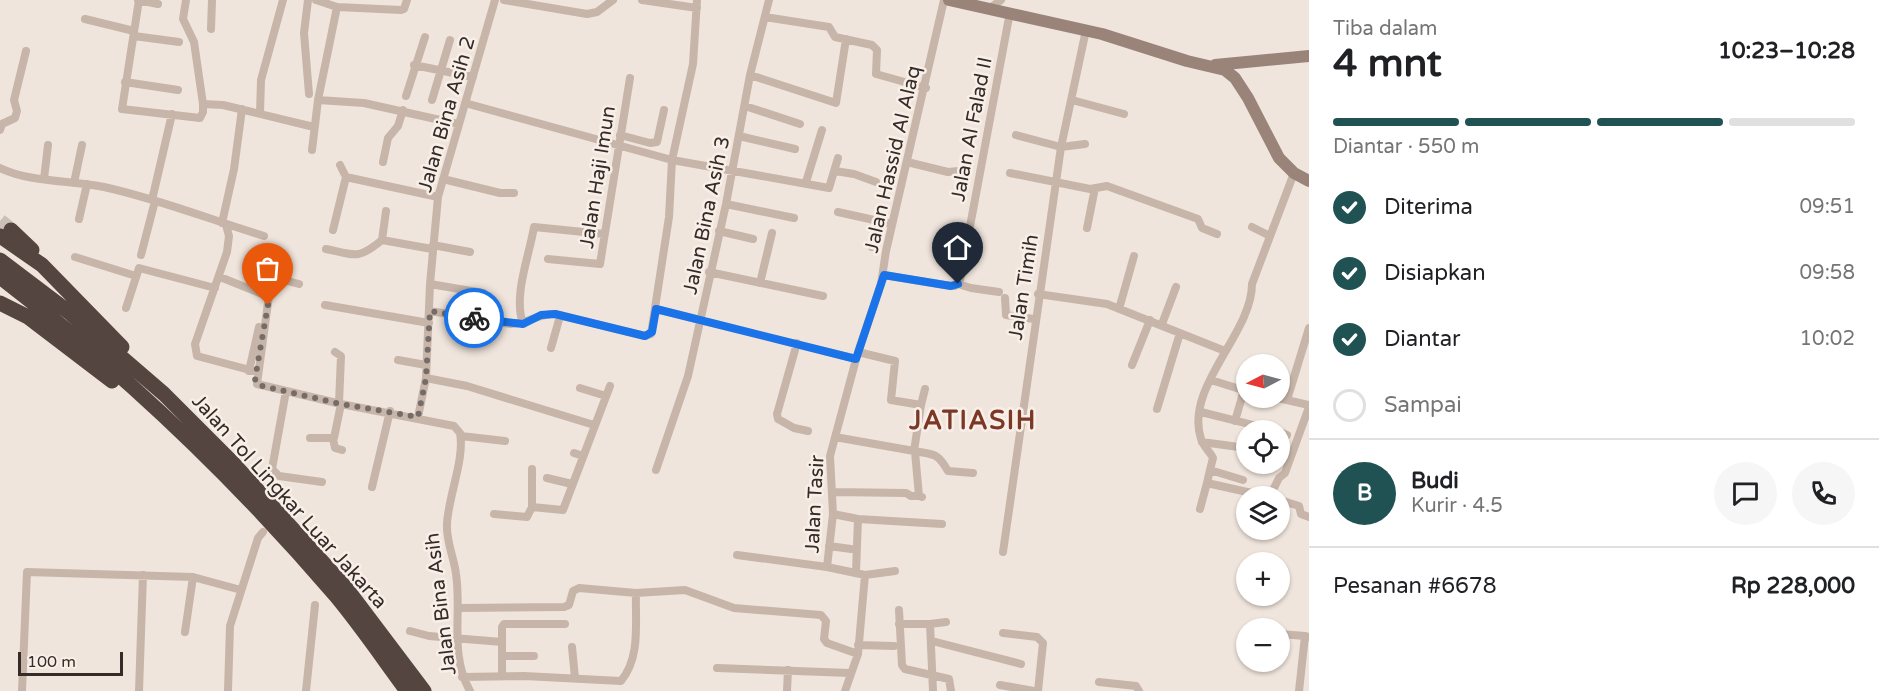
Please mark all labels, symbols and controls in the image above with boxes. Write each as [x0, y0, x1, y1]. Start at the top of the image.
text: Tiba dalam [1333, 17, 1437, 41]
street label: Jalan Bina Asih 2 [413, 34, 481, 195]
text: 10:23–10:28 [1718, 38, 1855, 64]
text: 4 mnt [1333, 40, 1442, 87]
street label: Jalan Al Falad II [946, 55, 998, 203]
street label: Jalan Hassid Al Alaq [860, 63, 926, 255]
street label: Jalan Haji Imun [575, 104, 621, 250]
street label: Jalan Bina Asih 3 [679, 134, 735, 296]
text: Diantar · 550 m [1333, 135, 1479, 159]
icon: check [1333, 191, 1366, 224]
text: Diterima [1384, 194, 1473, 220]
text: 09:51 [1800, 195, 1855, 219]
pin [932, 222, 983, 284]
icon: home [941, 231, 974, 264]
street label: Jalan Timih [1004, 233, 1044, 342]
pin [242, 243, 293, 305]
icon: bag [251, 252, 284, 285]
icon: check [1333, 257, 1366, 290]
text: Disiapkan [1384, 260, 1486, 286]
text: 09:58 [1800, 261, 1855, 285]
courier [444, 288, 504, 348]
icon: bike [458, 302, 491, 335]
icon: check [1333, 323, 1366, 356]
text: Diantar [1384, 326, 1460, 352]
text: 10:02 [1800, 327, 1855, 351]
north arrow [1236, 354, 1290, 408]
map controls [1236, 354, 1290, 672]
street label: Jalan Tol Lingkar Luar Jakarta [187, 389, 392, 614]
text: Sampai [1384, 392, 1462, 418]
district label: JATIASIH [908, 405, 1037, 436]
button: locate [1236, 420, 1290, 474]
street label: Jalan Tasir [800, 454, 830, 554]
button: chat [1714, 462, 1777, 525]
button: phone [1792, 462, 1855, 525]
text: Budi [1411, 468, 1459, 494]
text: B [1357, 480, 1372, 506]
button: layers [1236, 486, 1290, 540]
text: Kurir · 4.5 [1411, 494, 1503, 518]
street label: Jalan Bina Asih [420, 531, 462, 676]
button: + [1236, 552, 1290, 606]
text: Pesanan #6678 [1333, 573, 1496, 599]
text: Rp 228,000 [1731, 573, 1855, 599]
button: − [1236, 618, 1290, 672]
scale bar [18, 649, 123, 676]
text: 100 m [27, 652, 76, 672]

